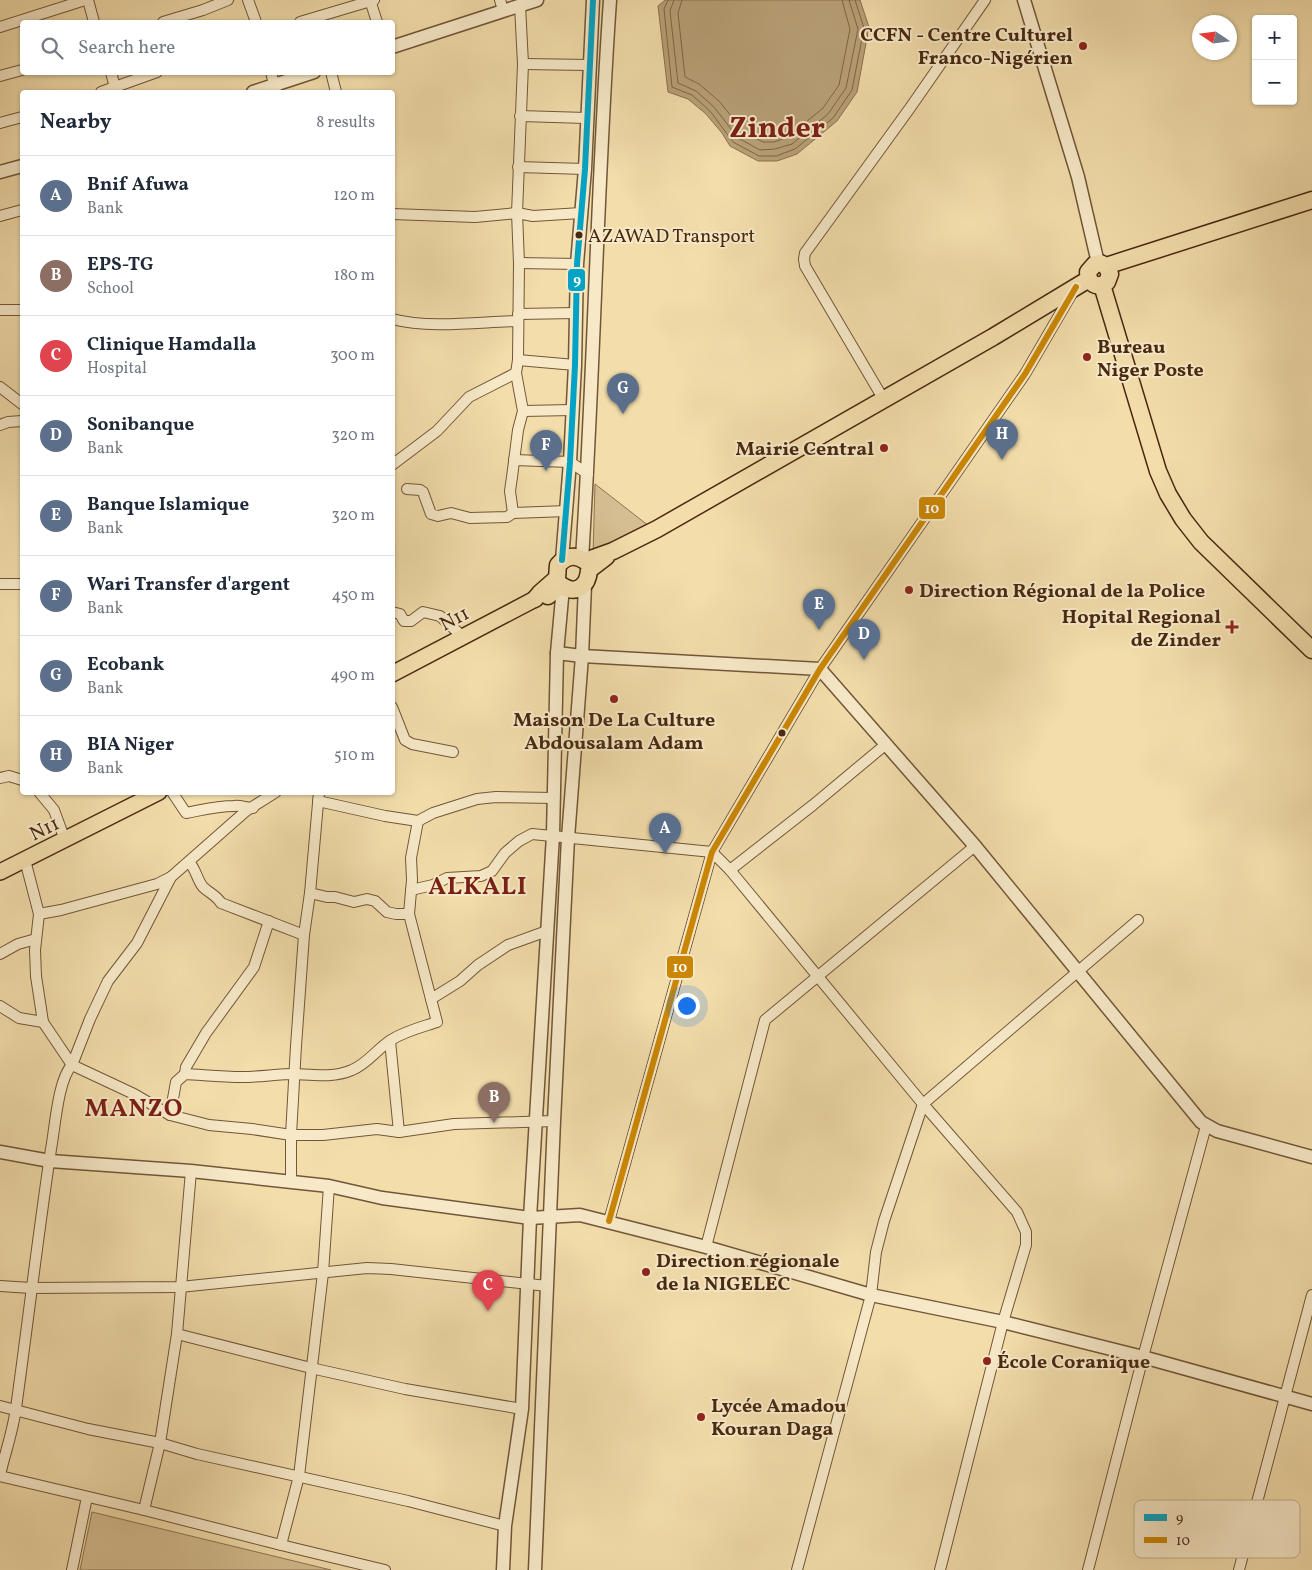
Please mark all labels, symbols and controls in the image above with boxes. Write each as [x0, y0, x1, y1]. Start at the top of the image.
north arrow [1192, 15, 1237, 60]
map controls [1252, 15, 1297, 105]
button: + [1252, 15, 1297, 60]
search box [20, 20, 395, 75]
place label: CCFN - Centre Culturel Franco-Nigérien [860, 22, 1073, 73]
icon: search [38, 34, 66, 62]
text: Search here [78, 35, 175, 61]
marker: CCFN - Centre Culturel Franco-Nigérien [1077, 40, 1089, 52]
button: − [1252, 60, 1297, 105]
text: Nearby [40, 108, 111, 137]
district label: Zinder [729, 108, 825, 150]
text: 8 results [316, 112, 375, 134]
text: Bnif Afuwa [87, 172, 189, 198]
text: A [50, 185, 62, 207]
text: 120 m [333, 185, 375, 207]
text: Bank [87, 198, 123, 220]
place label: AZAWAD Transport [588, 224, 755, 250]
marker: AZAWAD Transport [574, 230, 584, 240]
text: EPS-TG [87, 252, 154, 278]
text: B [51, 265, 61, 287]
text: 180 m [334, 265, 375, 287]
line badge: 9 [567, 268, 586, 292]
text: 9 [573, 272, 581, 291]
text: School [87, 278, 134, 300]
text: Clinique Hamdalla [87, 332, 256, 358]
place label: Bureau Niger Poste [1097, 334, 1204, 385]
text: C [51, 345, 61, 367]
text: 300 m [330, 345, 375, 367]
marker: Bureau Niger Poste [1081, 351, 1093, 363]
text: Hospital [87, 358, 147, 380]
pin: G [607, 373, 639, 414]
text: Sonibanque [87, 412, 194, 438]
pin: H [986, 419, 1018, 460]
text: D [50, 425, 62, 447]
text: 320 m [331, 425, 375, 447]
pin: F [530, 430, 562, 471]
place label: Mairie Central [735, 436, 874, 464]
text: Bank [87, 438, 123, 460]
marker: Mairie Central [878, 442, 890, 454]
text: Banque Islamique [87, 492, 249, 518]
line badge: 10 [918, 496, 946, 520]
text: 10 [925, 500, 939, 519]
text: E [51, 505, 61, 527]
text: 320 m [331, 505, 375, 527]
text: Bank [87, 518, 123, 540]
text: Wari Transfer d'argent [87, 572, 290, 598]
place label: Direction Régional de la Police [919, 578, 1205, 606]
marker: Direction Régional de la Police [903, 584, 915, 596]
text: F [51, 585, 61, 607]
text: 450 m [332, 585, 375, 607]
pin: E [803, 589, 835, 630]
text: Bank [87, 598, 123, 620]
street label: N11 [435, 600, 475, 639]
place label: Hopital Regional de Zinder [1062, 604, 1221, 655]
pin: D [848, 619, 880, 660]
marker: Hopital Regional de Zinder [1225, 620, 1239, 634]
text: Ecobank [87, 652, 164, 678]
text: G [50, 665, 62, 687]
text: 490 m [330, 665, 375, 687]
text: Bank [87, 678, 123, 700]
marker: Maison De La Culture Abdousalam Adam [608, 693, 620, 705]
place label: Maison De La Culture Abdousalam Adam [513, 707, 715, 758]
unlabelled marker [777, 728, 787, 738]
text: BIA Niger [87, 732, 174, 758]
text: H [50, 745, 62, 767]
text: 510 m [334, 745, 375, 767]
text: Bank [87, 758, 123, 780]
street label: N11 [25, 811, 65, 849]
pin: A [649, 813, 681, 854]
district label: ALKALI [428, 870, 528, 905]
line badge: 10 [666, 955, 694, 979]
text: 10 [673, 959, 687, 978]
your location [674, 993, 700, 1019]
pin: B [478, 1082, 510, 1123]
district label: MANZO [85, 1092, 183, 1127]
place label: Direction régionale de la NIGELEC [656, 1248, 839, 1299]
marker: Direction régionale de la NIGELEC [640, 1266, 652, 1278]
pin: C [472, 1270, 504, 1311]
place label: École Coranique [997, 1349, 1150, 1377]
marker: École Coranique [981, 1355, 993, 1367]
place label: Lycée Amadou Kouran Daga [711, 1393, 847, 1444]
marker: Lycée Amadou Kouran Daga [695, 1411, 707, 1423]
legend [1134, 1500, 1300, 1558]
text: 9 [1176, 1509, 1183, 1528]
text: 10 [1176, 1532, 1190, 1551]

